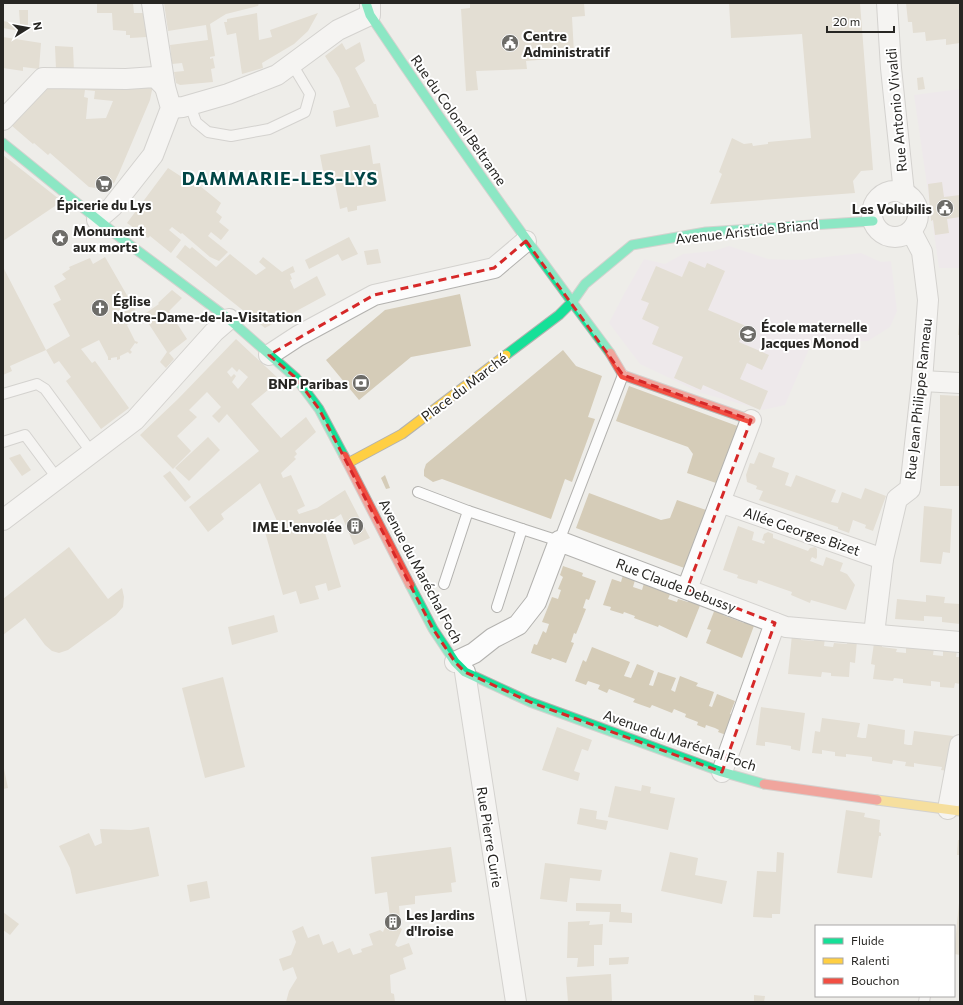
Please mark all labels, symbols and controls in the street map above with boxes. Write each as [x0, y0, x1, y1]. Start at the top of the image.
north arrow [8, 8, 48, 48]
scale bar [827, 8, 894, 34]
text: 20 m [833, 14, 860, 28]
text: N [31, 21, 45, 31]
place label: Centre Administratif [523, 27, 610, 60]
public building icon: Centre Administratif [500, 33, 520, 53]
street label: Rue Antonio Vivaldi [882, 47, 910, 173]
street label: Rue du Colonel Beltrame [407, 51, 511, 189]
district label: DAMMARIE-LES-LYS [182, 167, 378, 189]
supermarket icon: Épicerie du Lys [94, 174, 114, 194]
place label: Épicerie du Lys [57, 196, 152, 213]
public building icon: Les Volubilis [935, 198, 955, 218]
place label: Les Volubilis [852, 200, 932, 217]
street label: Avenue Aristide Briand [675, 215, 819, 247]
place label: Monument aux morts [73, 222, 145, 255]
place icon: Monument aux morts [50, 228, 70, 248]
place label: Église Notre-Dame-de-la-Visitation [113, 292, 302, 325]
church icon: Église Notre-Dame-de-la-Visitation [90, 298, 110, 318]
street label: Rue Jean Philippe Rameau [901, 317, 935, 481]
place label: École maternelle Jacques Monod [761, 318, 867, 351]
school or university icon: École maternelle Jacques Monod [738, 324, 758, 344]
street label: Place du Marché [418, 349, 510, 425]
bank icon: BNP Paribas [351, 373, 371, 393]
place label: BNP Paribas [268, 375, 348, 392]
street label: Avenue du Maréchal Foch [376, 496, 466, 646]
street label: Allée Georges Bizet [741, 503, 863, 559]
building icon: IME L'envolée [345, 516, 365, 536]
place label: IME L'envolée [252, 518, 342, 535]
street label: Rue Claude Debussy [614, 554, 738, 616]
street label: Avenue du Maréchal Foch [601, 706, 759, 774]
street label: Rue Pierre Curie [474, 785, 506, 889]
place label: Les Jardins d'Iroise [406, 906, 475, 939]
building icon: Les Jardins d'Iroise [383, 912, 403, 932]
legend [815, 925, 955, 997]
text: Fluide [851, 933, 884, 947]
text: Ralenti [851, 953, 890, 967]
text: Bouchon [851, 973, 899, 987]

